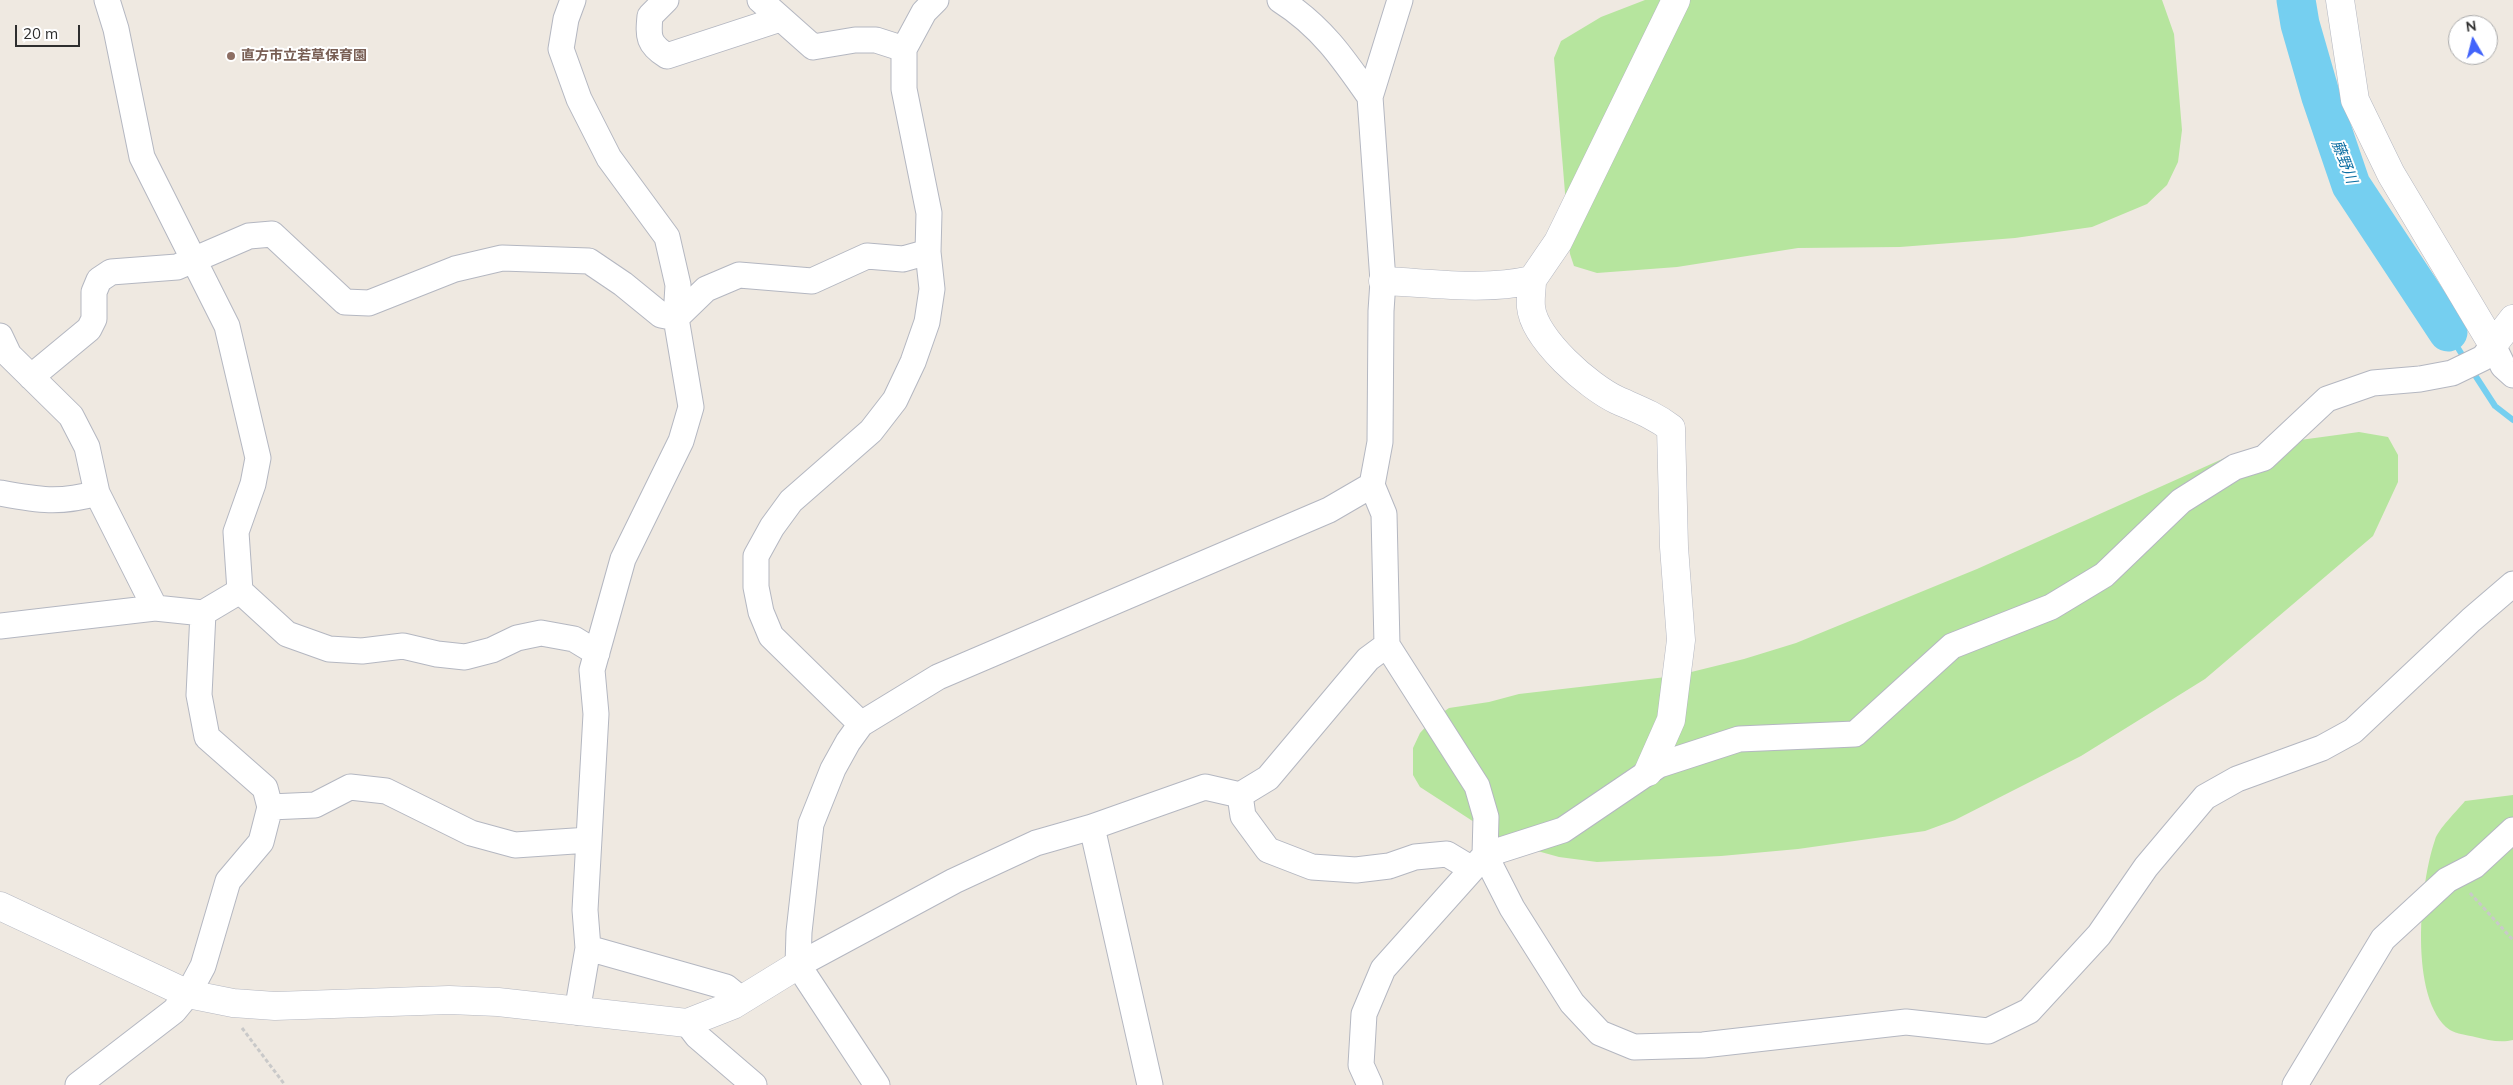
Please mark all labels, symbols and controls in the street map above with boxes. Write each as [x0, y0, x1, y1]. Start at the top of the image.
scale bar [18, 15, 82, 47]
north arrow [2448, 15, 2498, 65]
text: N [2465, 16, 2478, 36]
text: 20 m [23, 24, 58, 43]
place label: 直方市立若草保育園 [241, 48, 367, 64]
marker: 直方市立若草保育園 [225, 50, 237, 62]
water label: 藤野川 [2328, 138, 2360, 186]

